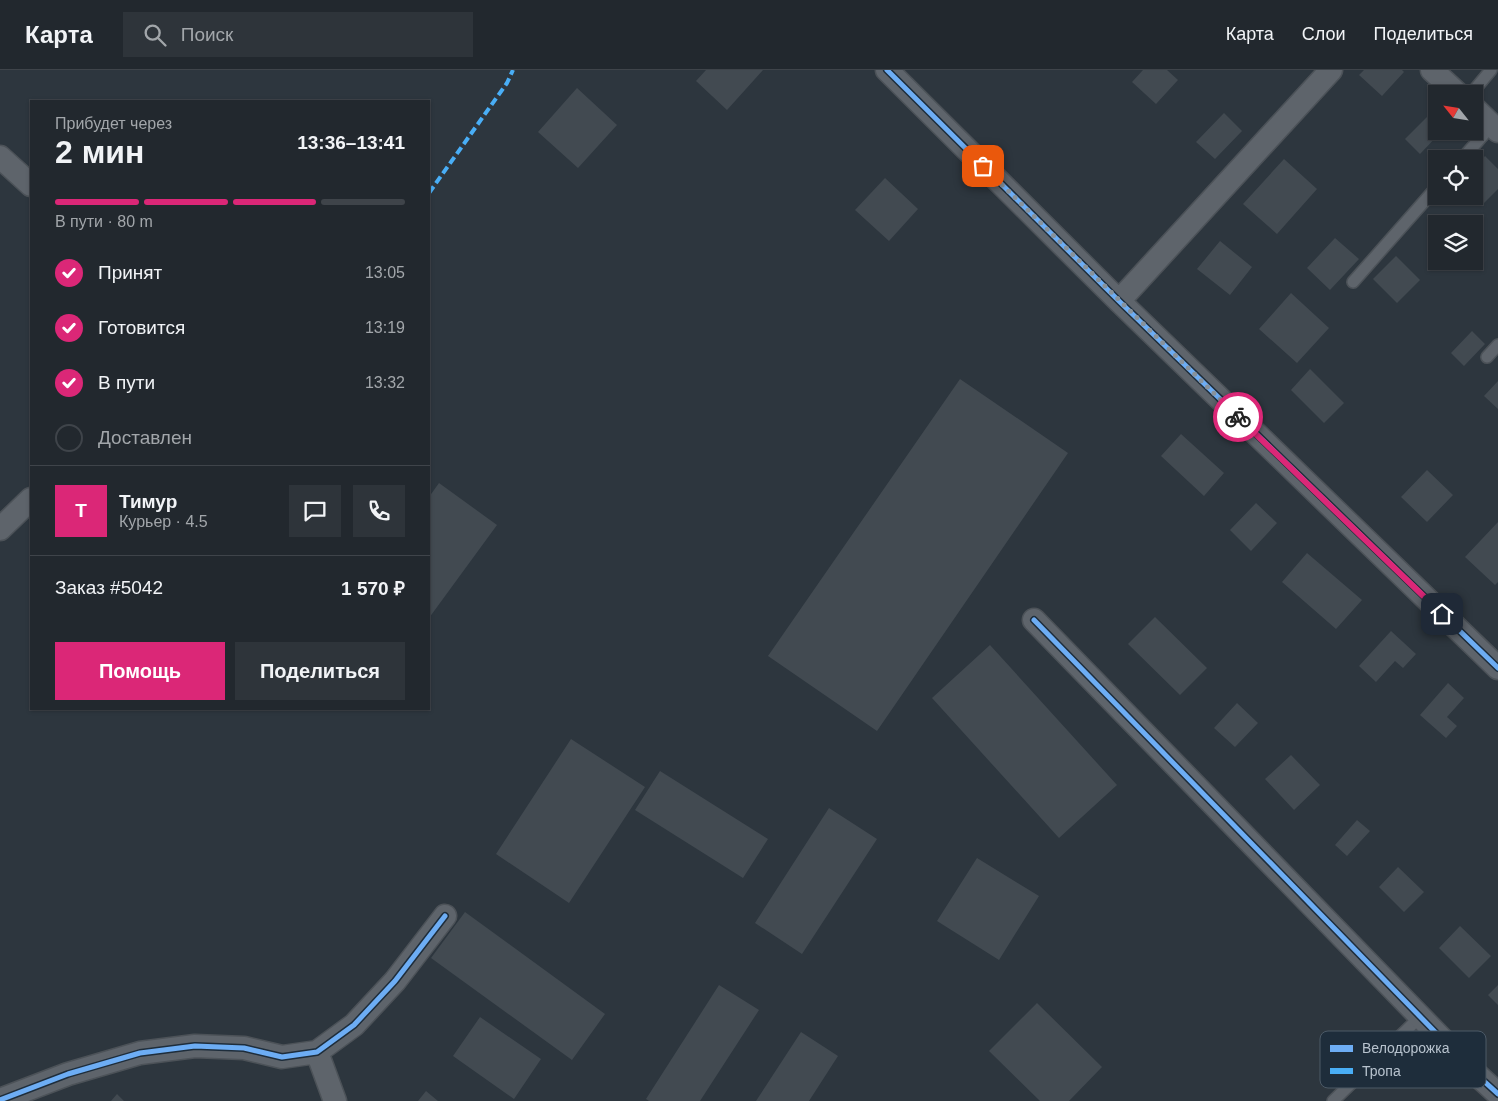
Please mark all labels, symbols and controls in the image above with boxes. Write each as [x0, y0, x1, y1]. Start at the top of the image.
search box [123, 12, 473, 57]
text: Карта [25, 21, 93, 48]
icon: search [141, 21, 169, 49]
text: Поиск [181, 24, 233, 45]
text: Карта [1226, 24, 1274, 44]
text: Слои [1302, 24, 1346, 44]
text: Поделиться [1374, 24, 1473, 44]
north arrow [1428, 85, 1482, 140]
map controls [1428, 85, 1483, 270]
text: Прибудет через [55, 115, 172, 132]
text: 13:36–13:41 [297, 132, 405, 153]
text: 2 мин [55, 134, 144, 170]
pin [962, 145, 1004, 187]
button: locate [1428, 150, 1483, 205]
icon: bag [969, 152, 997, 180]
text: В пути · 80 m [55, 213, 153, 230]
button: layers [1428, 215, 1483, 270]
icon: check [55, 259, 83, 287]
text: Принят [98, 262, 162, 283]
text: 13:05 [365, 264, 405, 281]
icon: check [55, 314, 83, 342]
text: Готовится [98, 317, 185, 338]
text: 13:19 [365, 319, 405, 336]
icon: check [55, 369, 83, 397]
text: В пути [98, 372, 155, 393]
text: 13:32 [365, 374, 405, 391]
courier [1213, 392, 1263, 442]
icon: bike [1224, 403, 1252, 431]
text: Доставлен [98, 427, 192, 448]
button: chat [289, 485, 341, 537]
button: phone [353, 485, 405, 537]
text: Тимур [119, 491, 177, 512]
text: Т [75, 500, 87, 521]
text: Курьер · 4.5 [119, 513, 208, 530]
text: Заказ #5042 [55, 577, 163, 598]
text: 1 570 ₽ [341, 578, 405, 599]
pin [1421, 593, 1463, 635]
icon: home [1428, 600, 1456, 628]
button: Помощь [55, 642, 225, 700]
button: Поделиться [235, 642, 405, 700]
legend [1320, 1031, 1486, 1088]
text: Велодорожка [1362, 1040, 1450, 1056]
text: Тропа [1362, 1063, 1401, 1079]

